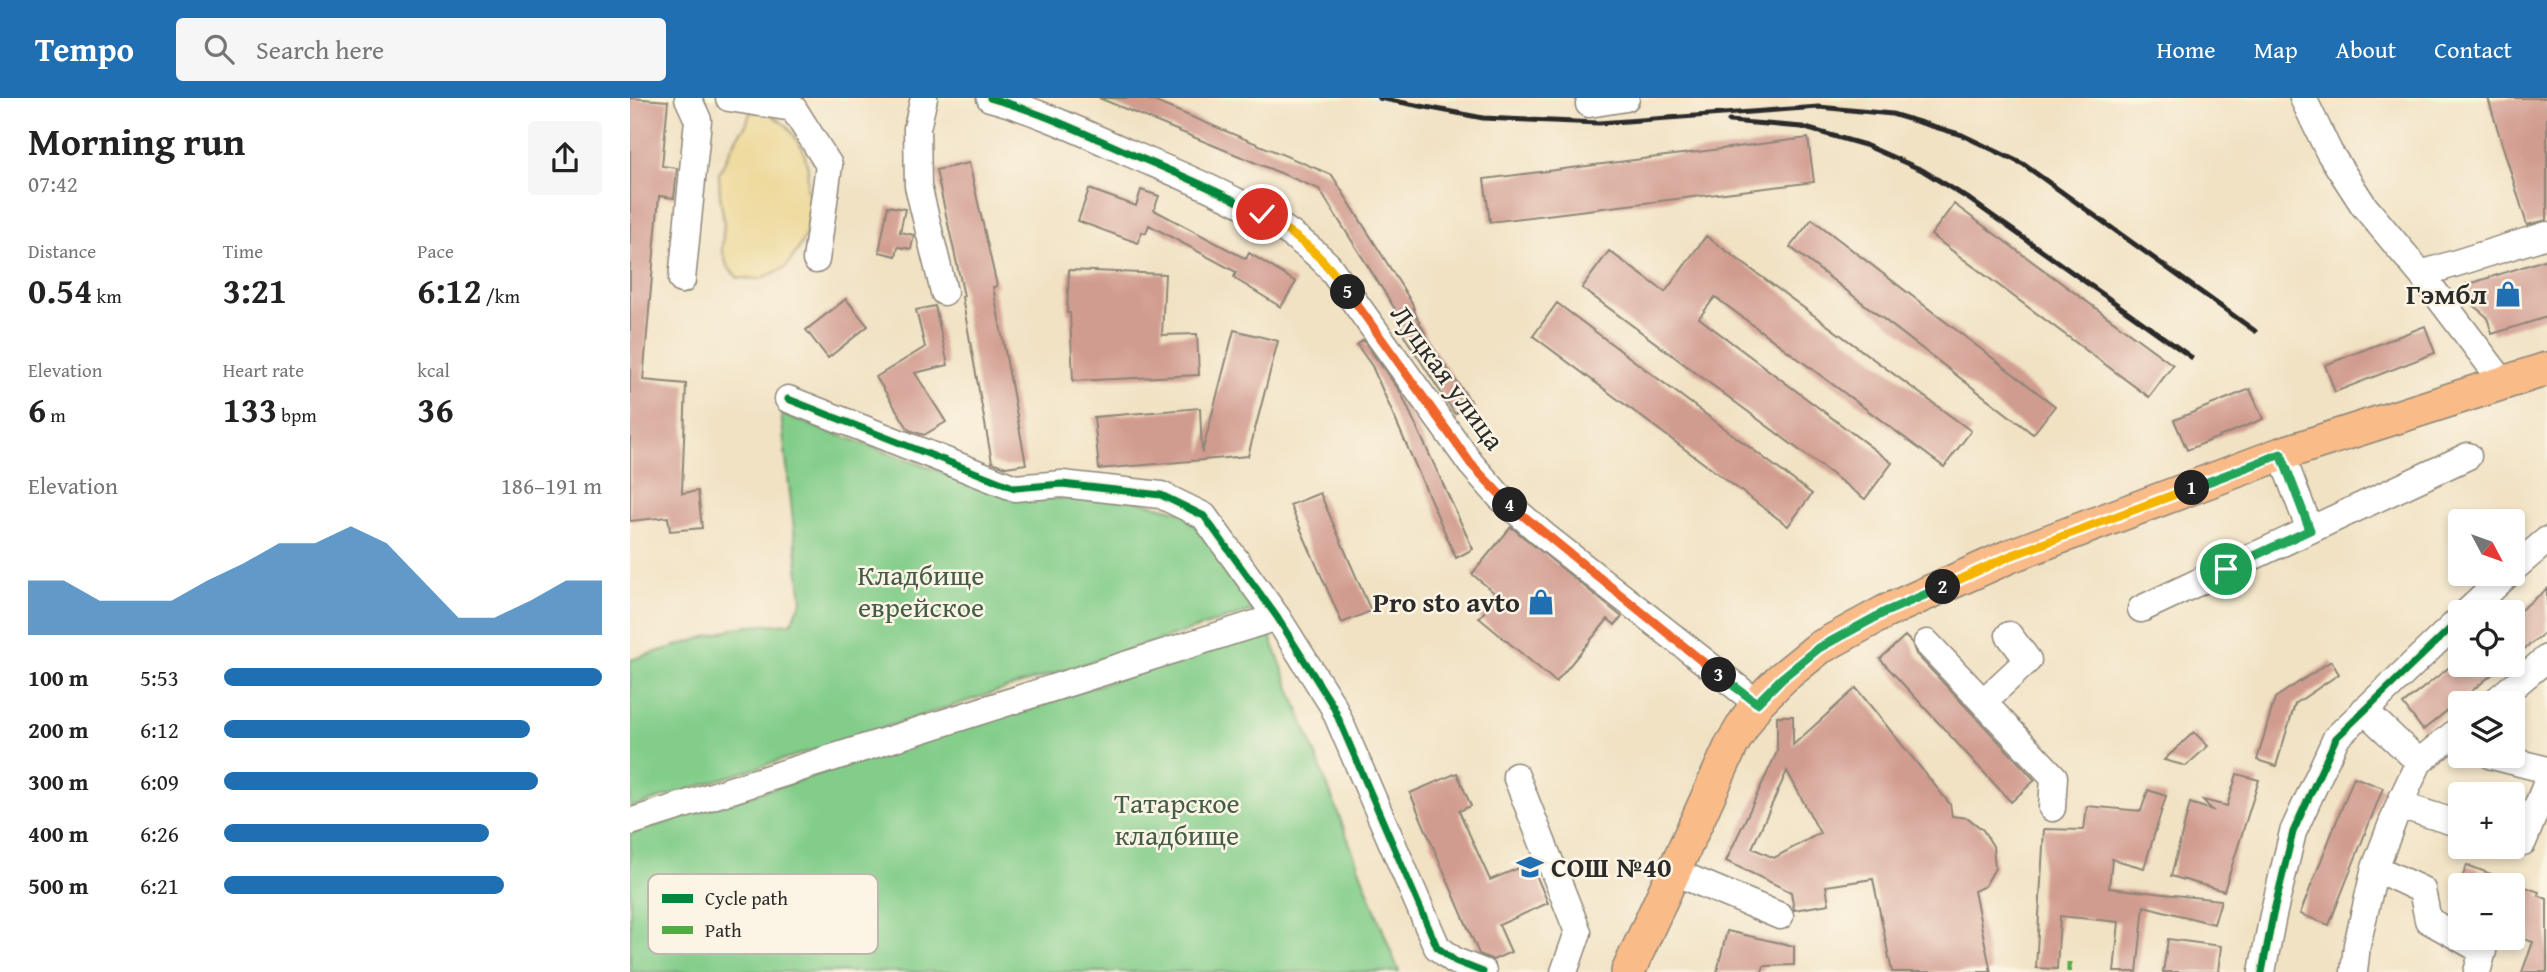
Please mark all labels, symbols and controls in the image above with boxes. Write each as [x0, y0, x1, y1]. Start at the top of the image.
search box [176, 18, 666, 81]
text: Tempo [35, 25, 134, 73]
icon: search [200, 30, 238, 68]
text: Search here [256, 30, 384, 69]
text: Home [2157, 32, 2216, 67]
text: Map [2254, 32, 2298, 67]
text: About [2336, 32, 2396, 67]
text: Contact [2434, 32, 2512, 67]
text: Morning run [28, 113, 245, 169]
button: share [528, 121, 602, 195]
text: 07:42 [28, 167, 78, 200]
pin [1232, 184, 1292, 244]
icon: check [1243, 195, 1281, 233]
text: Distance [28, 237, 96, 265]
text: Time [223, 237, 263, 265]
text: Pace [417, 237, 454, 265]
text: 0.54 [28, 265, 92, 316]
text: 3:21 [223, 265, 287, 316]
text: 6:12 [417, 265, 482, 316]
place label: Гэмбл [2406, 273, 2487, 314]
pin: 5 [1330, 274, 1366, 310]
text: 5 [1343, 277, 1352, 305]
shop icon: Гэмбл [2493, 279, 2523, 309]
text: km [92, 282, 122, 310]
text: /km [482, 282, 520, 310]
street label: Луцкая улица [1381, 295, 1516, 459]
text: Elevation [28, 356, 102, 384]
text: Heart rate [223, 356, 304, 384]
text: kcal [417, 356, 450, 384]
text: 6 [28, 384, 46, 435]
text: 133 [223, 384, 277, 435]
text: 36 [417, 384, 454, 435]
text: m [46, 401, 66, 429]
text: bpm [277, 401, 317, 429]
text: Elevation [28, 469, 118, 502]
text: 186–191 m [501, 469, 602, 502]
pin: 1 [2174, 470, 2210, 506]
text: 1 [2187, 473, 2196, 501]
pin: 4 [1492, 488, 1528, 522]
text: 4 [1505, 490, 1514, 518]
north arrow [2448, 509, 2525, 586]
map controls [2448, 509, 2525, 950]
pin [2196, 539, 2256, 599]
icon: arrive [2207, 550, 2245, 588]
park label: Кладбище еврейское [858, 554, 984, 627]
pin: 2 [1926, 570, 1960, 604]
text: 2 [1938, 572, 1947, 600]
place label: Pro sto avto [1373, 581, 1520, 622]
shop icon: Pro sto avto [1526, 587, 1556, 617]
button: locate [2448, 600, 2525, 677]
pin: 3 [1702, 658, 1736, 692]
text: 3 [1714, 660, 1723, 688]
text: 100 m [28, 661, 89, 694]
text: 5:53 [140, 661, 179, 694]
button: layers [2448, 691, 2525, 768]
text: 200 m [28, 713, 89, 746]
text: 6:12 [140, 713, 179, 746]
text: 300 m [28, 765, 89, 798]
text: 6:09 [140, 765, 179, 798]
park label: Татарское кладбище [1114, 782, 1240, 855]
button: + [2448, 782, 2525, 859]
text: 400 m [28, 817, 89, 850]
text: 6:26 [140, 817, 179, 850]
place label: СОШ №40 [1551, 846, 1671, 887]
school or university icon: СОШ №40 [1515, 852, 1545, 882]
text: 500 m [28, 869, 89, 902]
text: 6:21 [140, 869, 179, 902]
button: − [2448, 873, 2525, 950]
legend [648, 874, 878, 954]
text: Cycle path [705, 884, 788, 912]
text: Path [705, 916, 742, 944]

